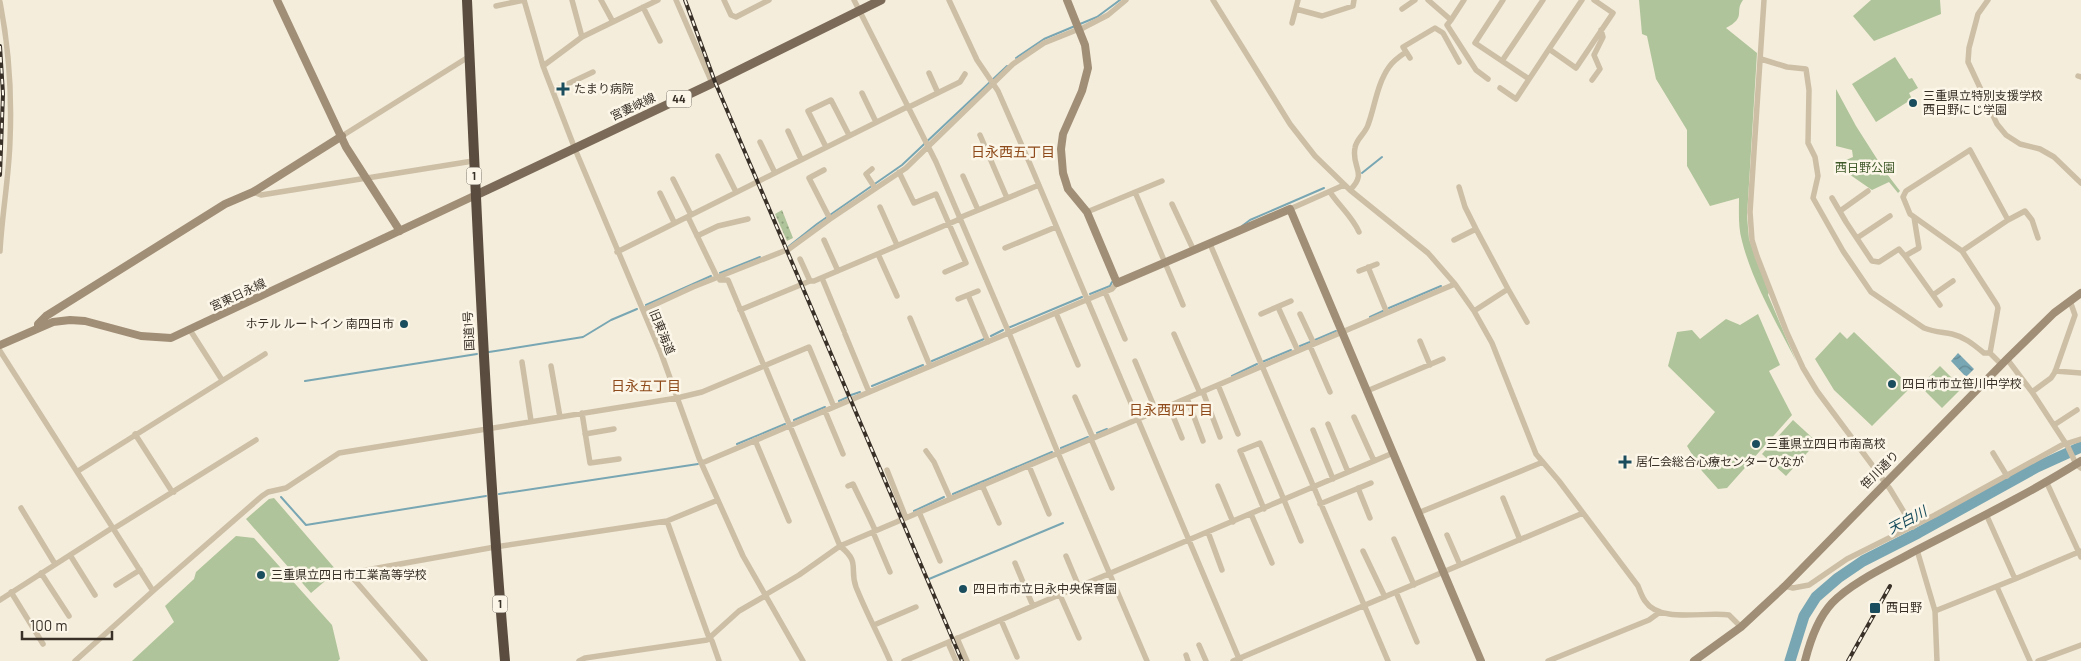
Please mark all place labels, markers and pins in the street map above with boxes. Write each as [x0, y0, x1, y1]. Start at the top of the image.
place label: たまり病院 [574, 81, 634, 95]
marker: たまり病院 [556, 82, 570, 96]
place label: 三重県立特別支援学校 西日野にじ学園 [1923, 88, 2043, 116]
marker: 三重県立特別支援学校 西日野にじ学園 [1907, 97, 1919, 109]
place label: ホテル ルートイン 南四日市 [245, 316, 394, 330]
marker: ホテル ルートイン 南四日市 [398, 318, 410, 330]
place label: 四日市市立笹川中学校 [1902, 376, 2022, 390]
marker: 四日市市立笹川中学校 [1886, 378, 1898, 390]
place label: 三重県立四日市南高校 [1766, 436, 1886, 450]
marker: 三重県立四日市南高校 [1750, 438, 1762, 450]
place label: 居仁会総合心療センターひなが [1636, 454, 1804, 468]
marker: 居仁会総合心療センターひなが [1618, 455, 1632, 469]
place label: 三重県立四日市工業高等学校 [271, 567, 427, 581]
marker: 三重県立四日市工業高等学校 [255, 569, 267, 581]
place label: 四日市市立日永中央保育園 [973, 581, 1117, 595]
marker: 四日市市立日永中央保育園 [957, 583, 969, 595]
place label: 西日野 [1886, 600, 1922, 614]
marker: 西日野 [1868, 601, 1882, 615]

